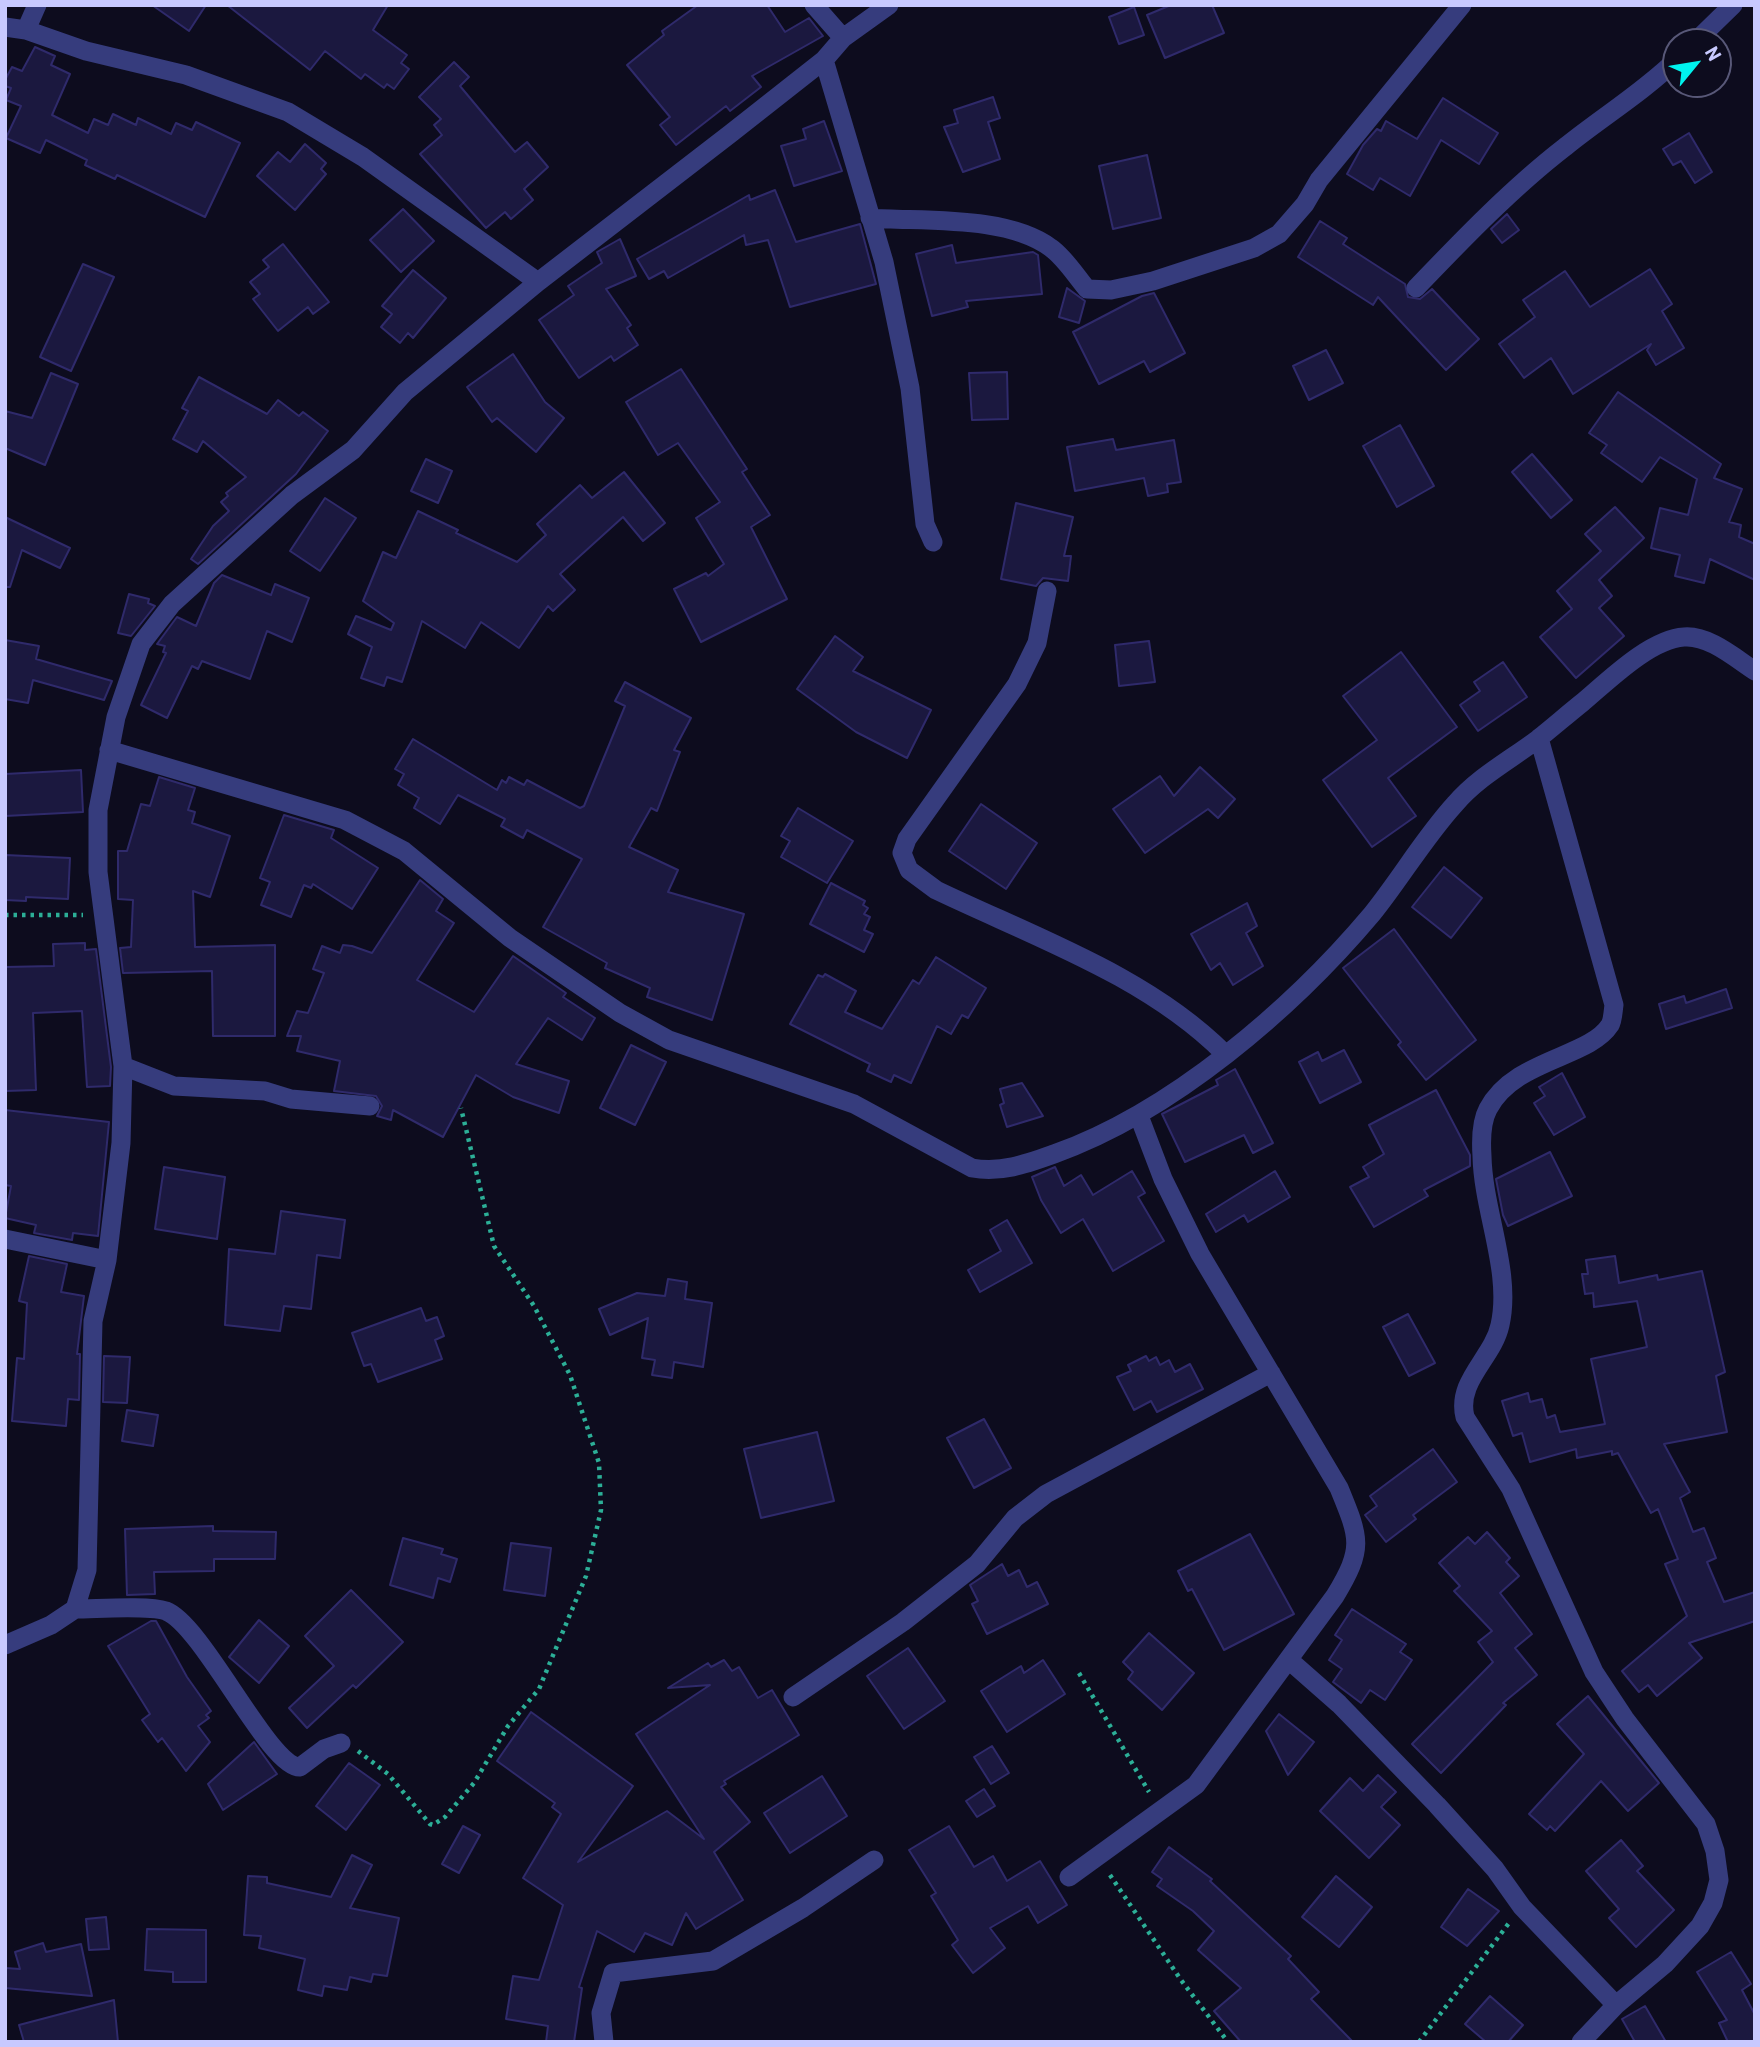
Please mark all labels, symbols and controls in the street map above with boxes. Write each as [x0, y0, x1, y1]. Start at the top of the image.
north arrow [1662, 28, 1732, 98]
text: N [1701, 42, 1727, 64]

